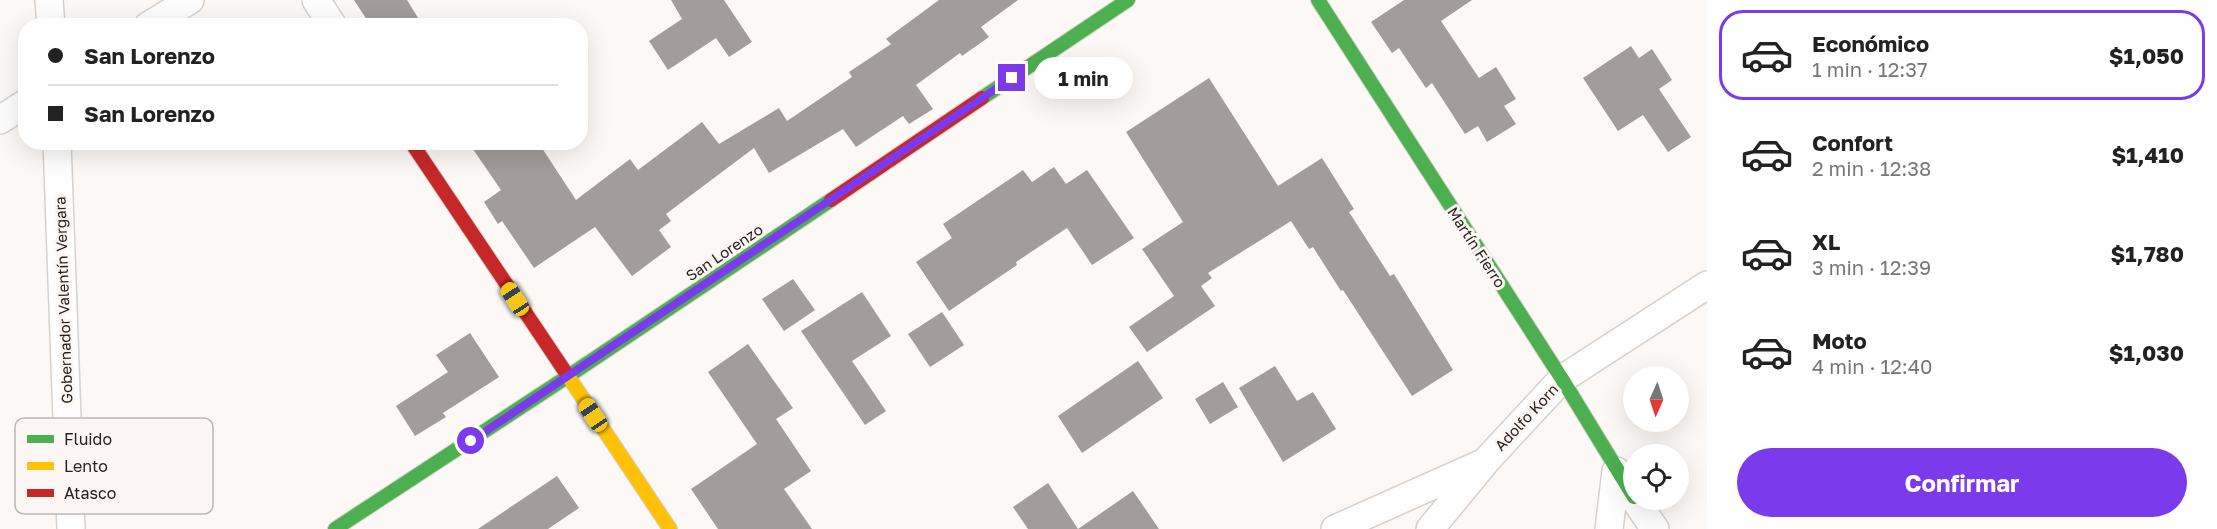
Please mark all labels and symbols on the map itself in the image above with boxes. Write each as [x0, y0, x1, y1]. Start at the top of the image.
callout: 1 min [1033, 57, 1132, 99]
route end [998, 64, 1025, 91]
street label: Gobernador Valentín Vergara [50, 196, 76, 404]
street label: Martín Fierro [1444, 203, 1510, 291]
street label: San Lorenzo [682, 220, 766, 284]
car [498, 279, 532, 319]
north arrow [1623, 366, 1689, 432]
street label: Adolfo Korn [1490, 380, 1562, 454]
car [575, 395, 611, 435]
legend [15, 418, 213, 514]
route start [457, 427, 484, 454]
text: Fluido [64, 429, 112, 449]
text: Lento [64, 456, 108, 476]
text: Atasco [64, 483, 116, 503]

